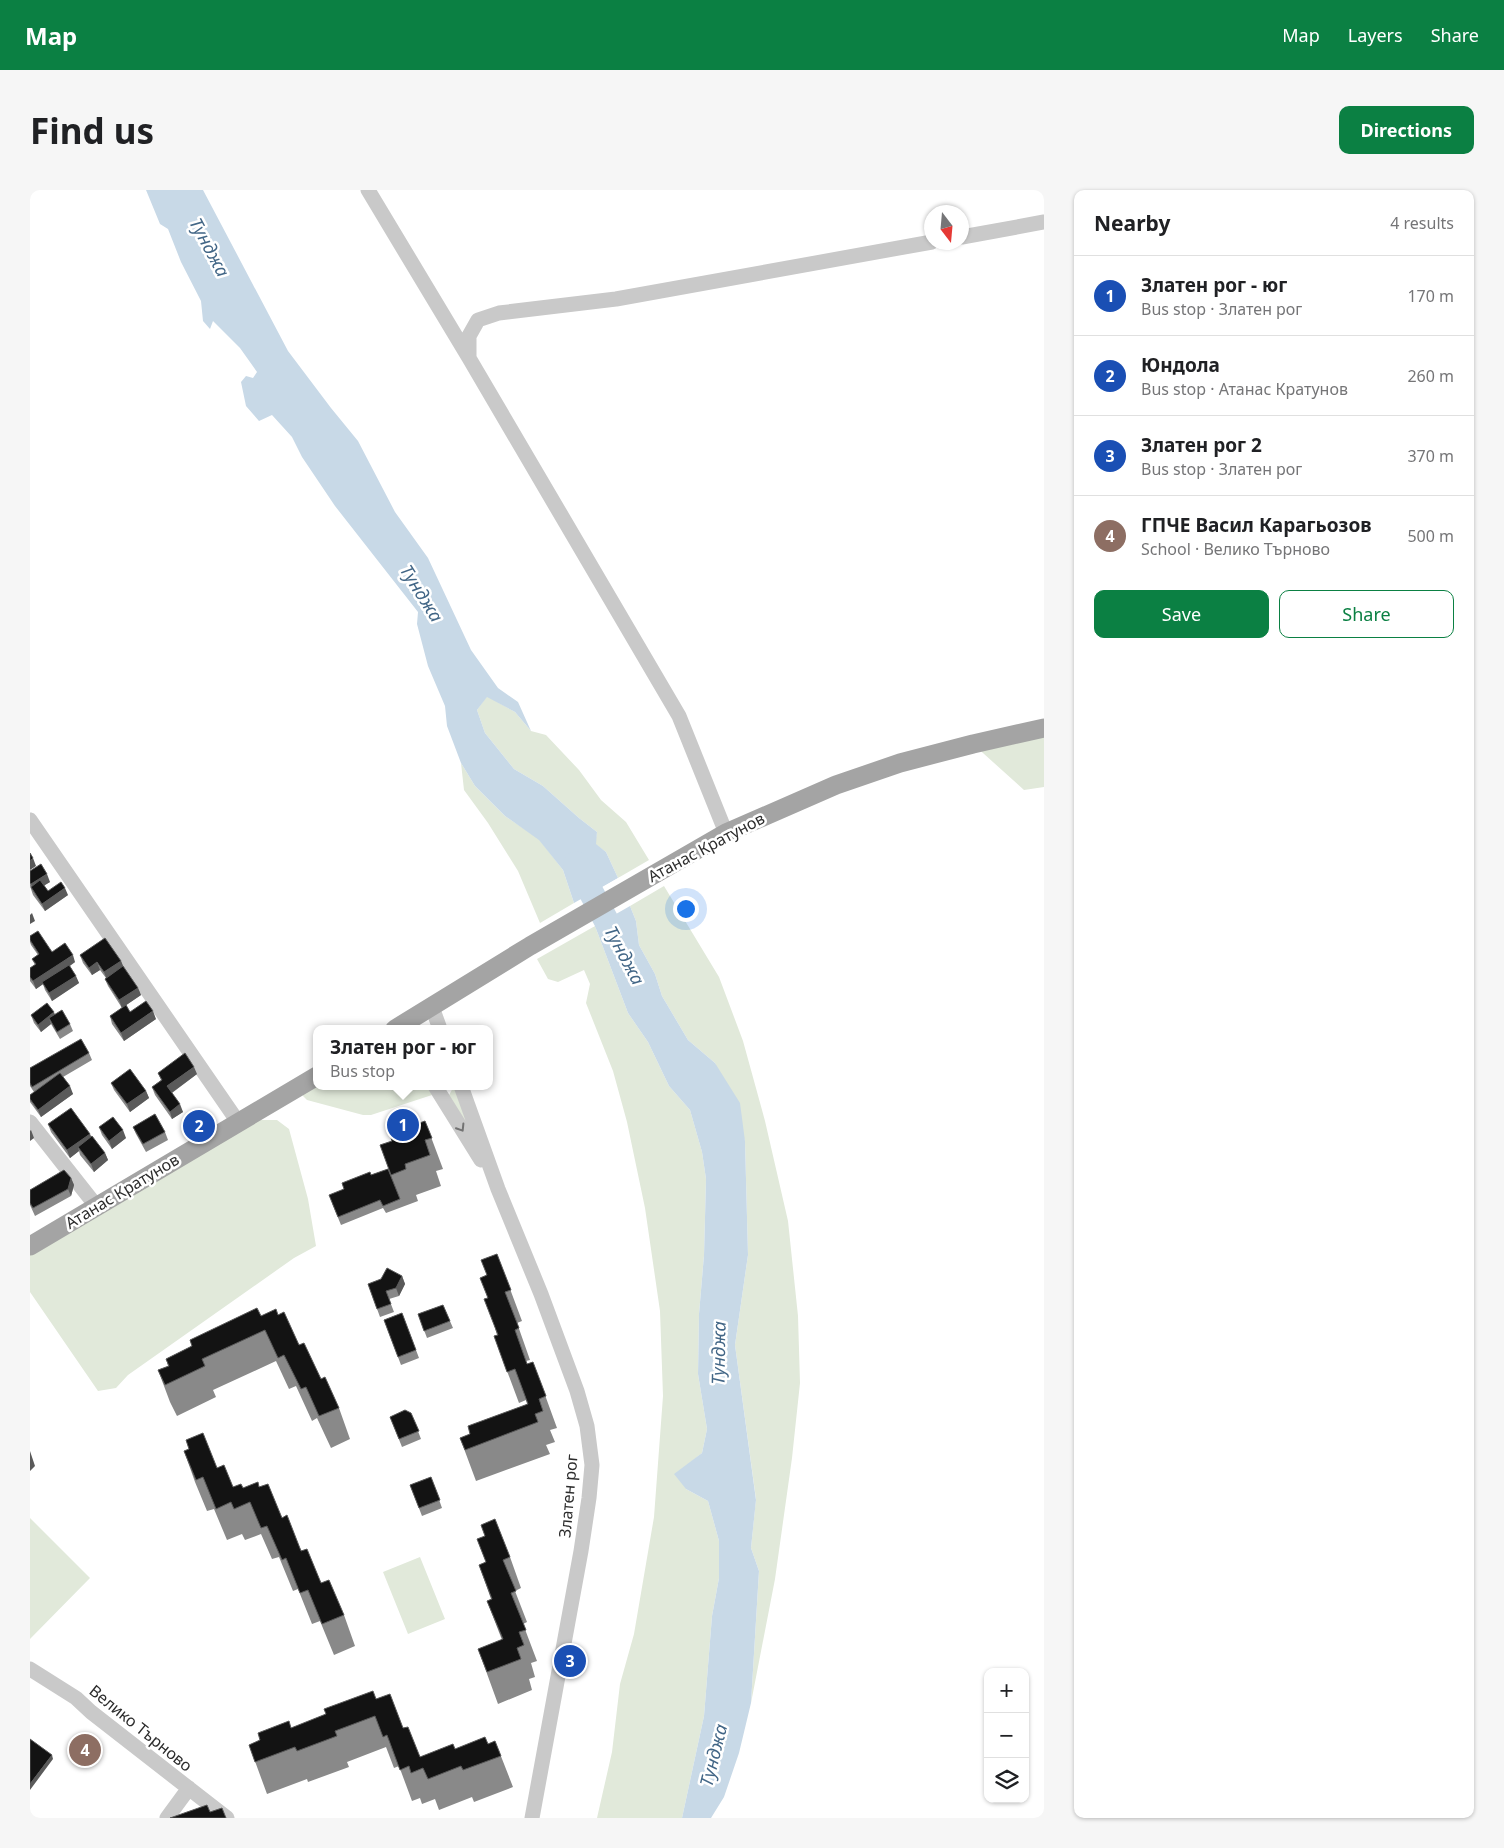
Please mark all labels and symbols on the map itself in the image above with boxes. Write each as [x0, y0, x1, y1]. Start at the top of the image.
north arrow [924, 205, 969, 250]
water label: Тунджа [184, 213, 236, 281]
water label: Тунджа [395, 560, 449, 626]
street label: Атанас Кратунов [644, 807, 768, 887]
your location [673, 896, 699, 922]
water label: Тунджа [599, 921, 651, 989]
pin: 1 [387, 1106, 419, 1144]
pin: 2 [183, 1107, 215, 1145]
one-way arrow [454, 1122, 464, 1131]
street label: Атанас Кратунов [61, 1148, 183, 1234]
water label: Тунджа [705, 1321, 731, 1385]
street label: Златен рог [553, 1453, 583, 1539]
pin: 3 [554, 1642, 586, 1680]
street label: Велико Търново [85, 1680, 197, 1776]
water label: Тунджа [694, 1721, 732, 1789]
pin: 4 [69, 1731, 101, 1769]

